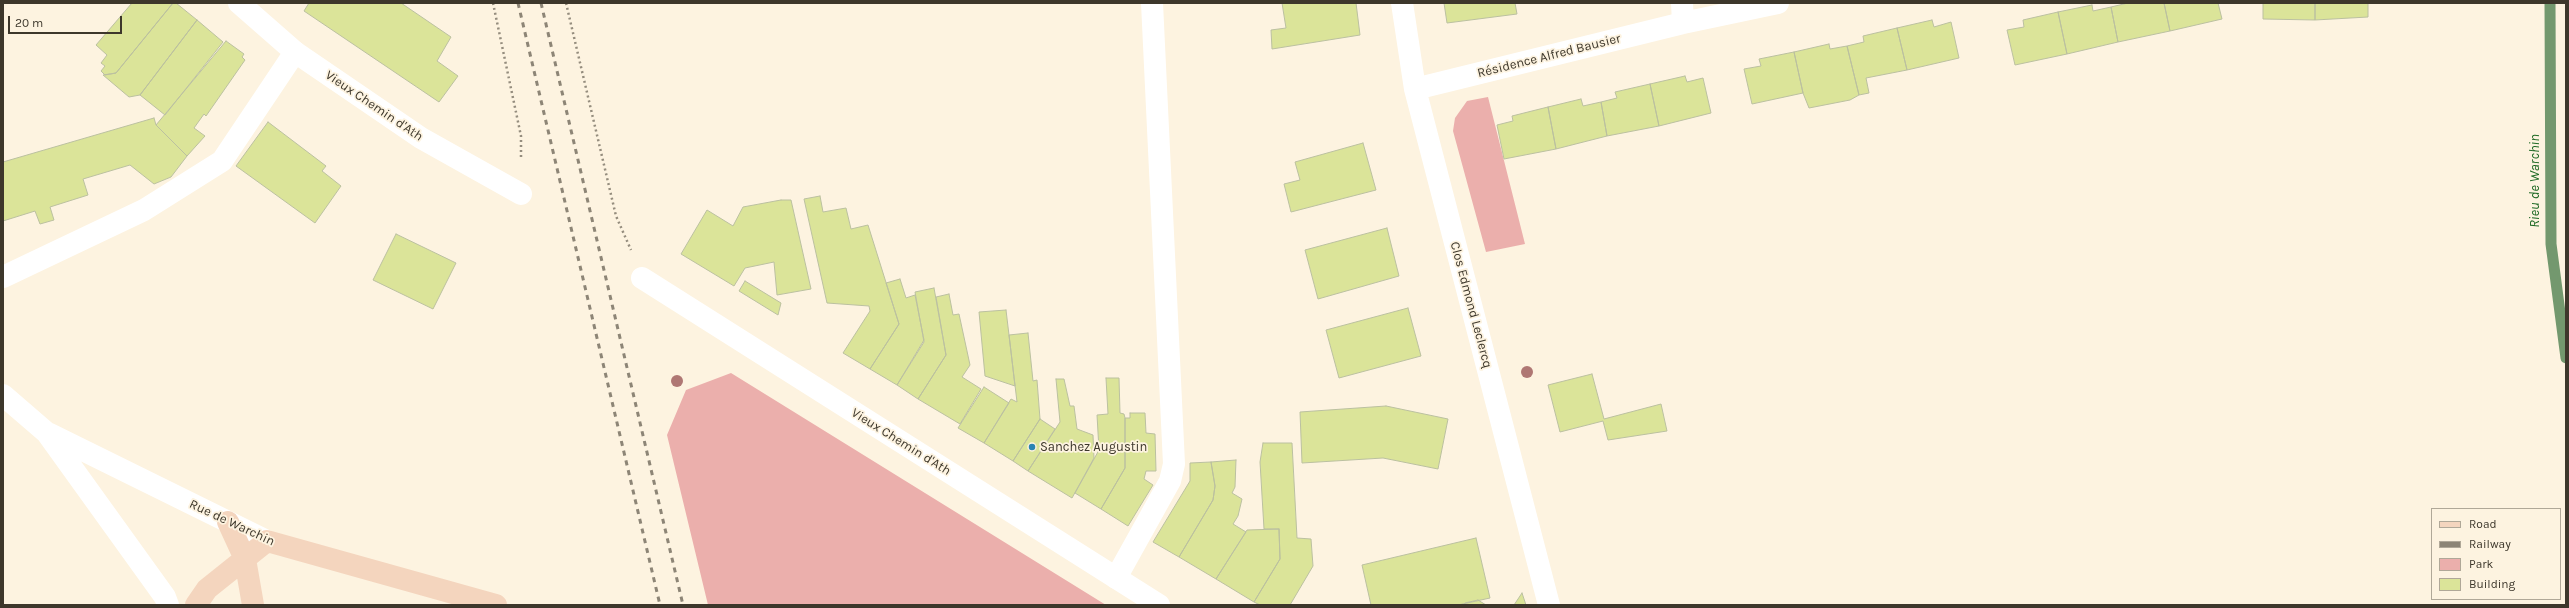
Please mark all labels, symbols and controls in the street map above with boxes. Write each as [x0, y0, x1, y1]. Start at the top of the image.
scale bar [10, 8, 124, 34]
text: 20 m [15, 16, 43, 30]
street label: Résidence Alfred Bausier [1476, 31, 1622, 81]
street label: Vieux Chemin d'Ath [322, 67, 426, 145]
water label: Rieu de Warchin [2527, 134, 2543, 228]
street label: Clos Edmond Leclercq [1447, 240, 1495, 370]
street label: Vieux Chemin d'Ath [848, 405, 954, 479]
place label: Sanchez Augustin [1040, 439, 1147, 455]
marker: Sanchez Augustin [1027, 442, 1037, 452]
street label: Rue de Warchin [187, 496, 277, 550]
legend [2431, 508, 2561, 600]
text: Road [2469, 517, 2497, 531]
text: Railway [2469, 537, 2511, 551]
text: Park [2469, 557, 2493, 571]
text: Building [2469, 577, 2515, 591]

